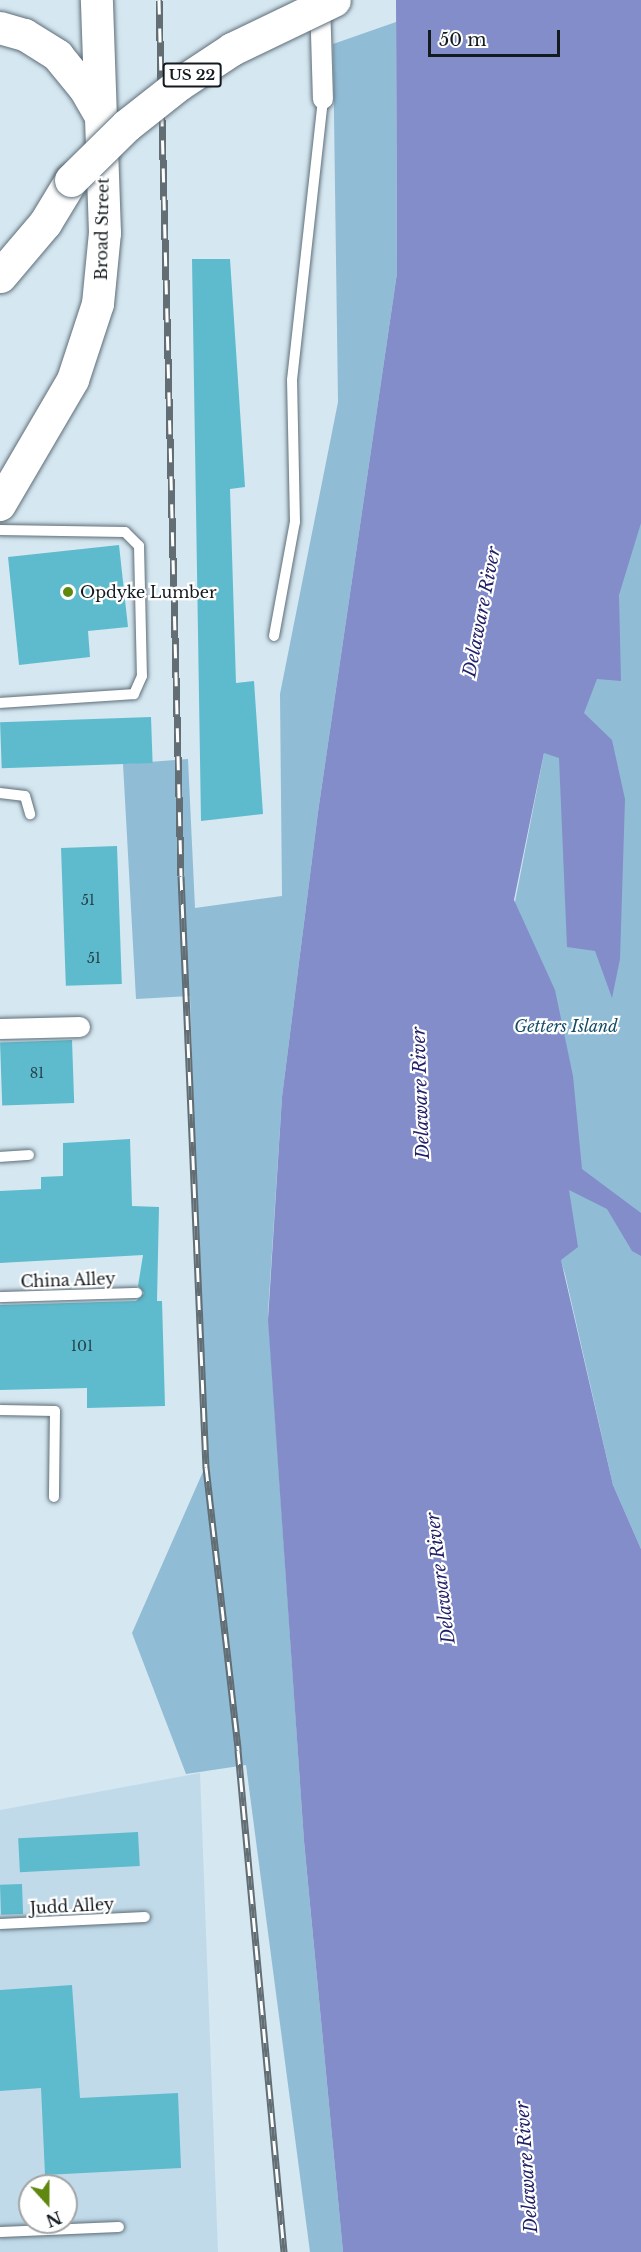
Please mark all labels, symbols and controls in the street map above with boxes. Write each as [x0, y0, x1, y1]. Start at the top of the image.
scale bar [431, 18, 563, 56]
text: 50 m [439, 29, 487, 51]
road number: US 22 [162, 63, 222, 87]
street label: Broad Street [92, 178, 112, 280]
water label: Delaware River [459, 545, 505, 679]
place label: Opdyke Lumber [80, 582, 217, 602]
marker: Opdyke Lumber [61, 585, 75, 599]
house number: 51 [81, 892, 95, 908]
house number: 51 [87, 950, 101, 966]
park label: Getters Island [514, 1016, 618, 1036]
water label: Delaware River [408, 1027, 434, 1159]
house number: 81 [30, 1065, 44, 1081]
street label: China Alley [20, 1269, 116, 1291]
house number: 101 [71, 1338, 93, 1354]
water label: Delaware River [422, 1511, 460, 1645]
street label: Judd Alley [29, 1894, 115, 1918]
water label: Delaware River [512, 2100, 542, 2234]
north arrow [18, 2174, 78, 2234]
text: N [43, 2207, 64, 2231]

